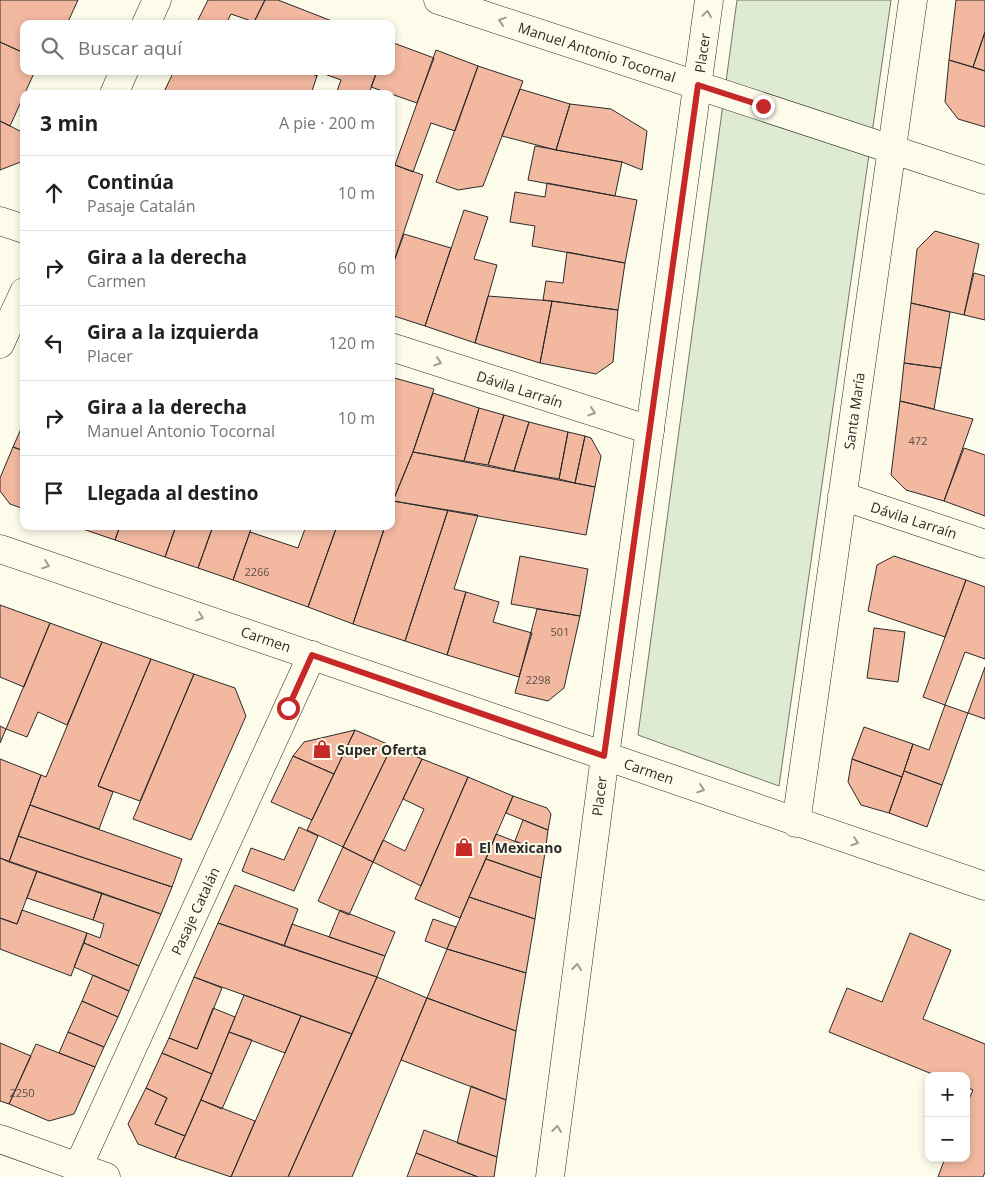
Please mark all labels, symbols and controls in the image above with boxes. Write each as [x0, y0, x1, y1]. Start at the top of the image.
one-way arrow [702, 10, 712, 18]
one-way arrow [498, 17, 506, 27]
street label: Manuel Antonio Tocornal [516, 18, 678, 86]
search box [20, 20, 395, 75]
street label: Placer [690, 32, 714, 74]
icon: search [38, 34, 66, 62]
text: Buscar aquí [78, 35, 182, 61]
route end [752, 95, 775, 118]
text: 3 min [40, 109, 98, 137]
text: A pie · 200 m [279, 112, 375, 134]
text: Continúa [87, 169, 174, 195]
icon: ahead [40, 179, 68, 207]
text: 10 m [338, 182, 375, 204]
text: Pasaje Catalán [87, 195, 196, 217]
text: Gira a la derecha [87, 244, 247, 270]
icon: right [40, 254, 68, 282]
text: 60 m [338, 257, 375, 279]
text: Carmen [87, 270, 146, 292]
text: Gira a la izquierda [87, 319, 259, 345]
icon: left [40, 329, 68, 357]
text: 120 m [329, 332, 375, 354]
text: Placer [87, 345, 133, 367]
one-way arrow [433, 356, 441, 366]
street label: Dávila Larraín [474, 366, 566, 412]
street label: Santa María [839, 371, 869, 451]
text: Gira a la derecha [87, 394, 247, 420]
icon: right [40, 404, 68, 432]
one-way arrow [588, 406, 596, 416]
text: 10 m [338, 407, 375, 429]
text: Manuel Antonio Tocornal [87, 420, 275, 442]
house number: 472 [909, 433, 927, 448]
icon: arrive [40, 479, 68, 507]
text: Llegada al destino [87, 480, 259, 506]
street label: Dávila Larraín [868, 497, 960, 543]
one-way arrow [41, 559, 50, 569]
house number: 2266 [244, 564, 270, 579]
one-way arrow [195, 611, 204, 621]
street label: Carmen [238, 622, 294, 656]
house number: 501 [551, 624, 569, 639]
house number: 2298 [525, 672, 551, 687]
route start [277, 697, 300, 720]
shop icon: Super Oferta [311, 738, 333, 760]
place label: Super Oferta [337, 740, 427, 759]
street label: Carmen [621, 754, 677, 788]
street label: Placer [587, 775, 611, 817]
one-way arrow [696, 784, 705, 794]
shop icon: El Mexicano [453, 836, 475, 858]
one-way arrow [850, 837, 859, 847]
place label: El Mexicano [479, 838, 562, 857]
street label: Pasaje Catalán [166, 864, 224, 958]
one-way arrow [572, 963, 582, 972]
map controls [925, 1072, 970, 1162]
button: + [925, 1072, 970, 1117]
house number: 2250 [9, 1085, 35, 1100]
button: − [925, 1117, 970, 1162]
one-way arrow [551, 1124, 561, 1133]

